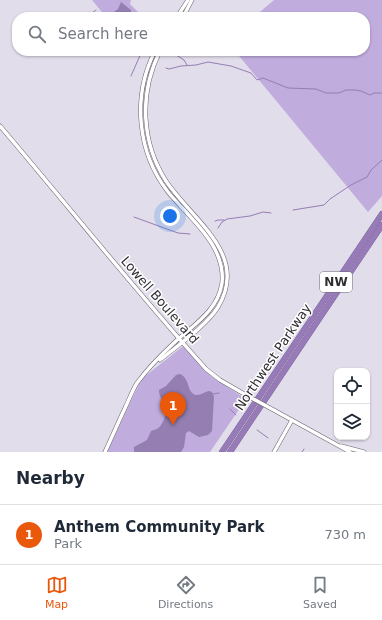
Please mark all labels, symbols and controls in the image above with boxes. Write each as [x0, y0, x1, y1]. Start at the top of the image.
search box [12, 12, 370, 56]
icon: search [26, 23, 48, 45]
text: Search here [58, 25, 148, 43]
your location [160, 206, 180, 226]
street label: Lowell Boulevard [118, 253, 202, 347]
road number: NW [320, 272, 352, 292]
street label: Northwest Parkway [232, 301, 314, 413]
map controls [334, 368, 370, 440]
button: locate [334, 368, 370, 404]
pin: 1 [160, 392, 186, 425]
button: layers [334, 404, 370, 440]
text: Nearby [16, 468, 85, 488]
text: Anthem Community Park [54, 518, 265, 536]
text: 1 [24, 527, 34, 542]
text: 730 m [324, 527, 366, 542]
text: Park [54, 536, 82, 551]
tab: Map [45, 574, 68, 611]
tab: Directions [158, 574, 213, 611]
tab: Saved [303, 574, 337, 611]

